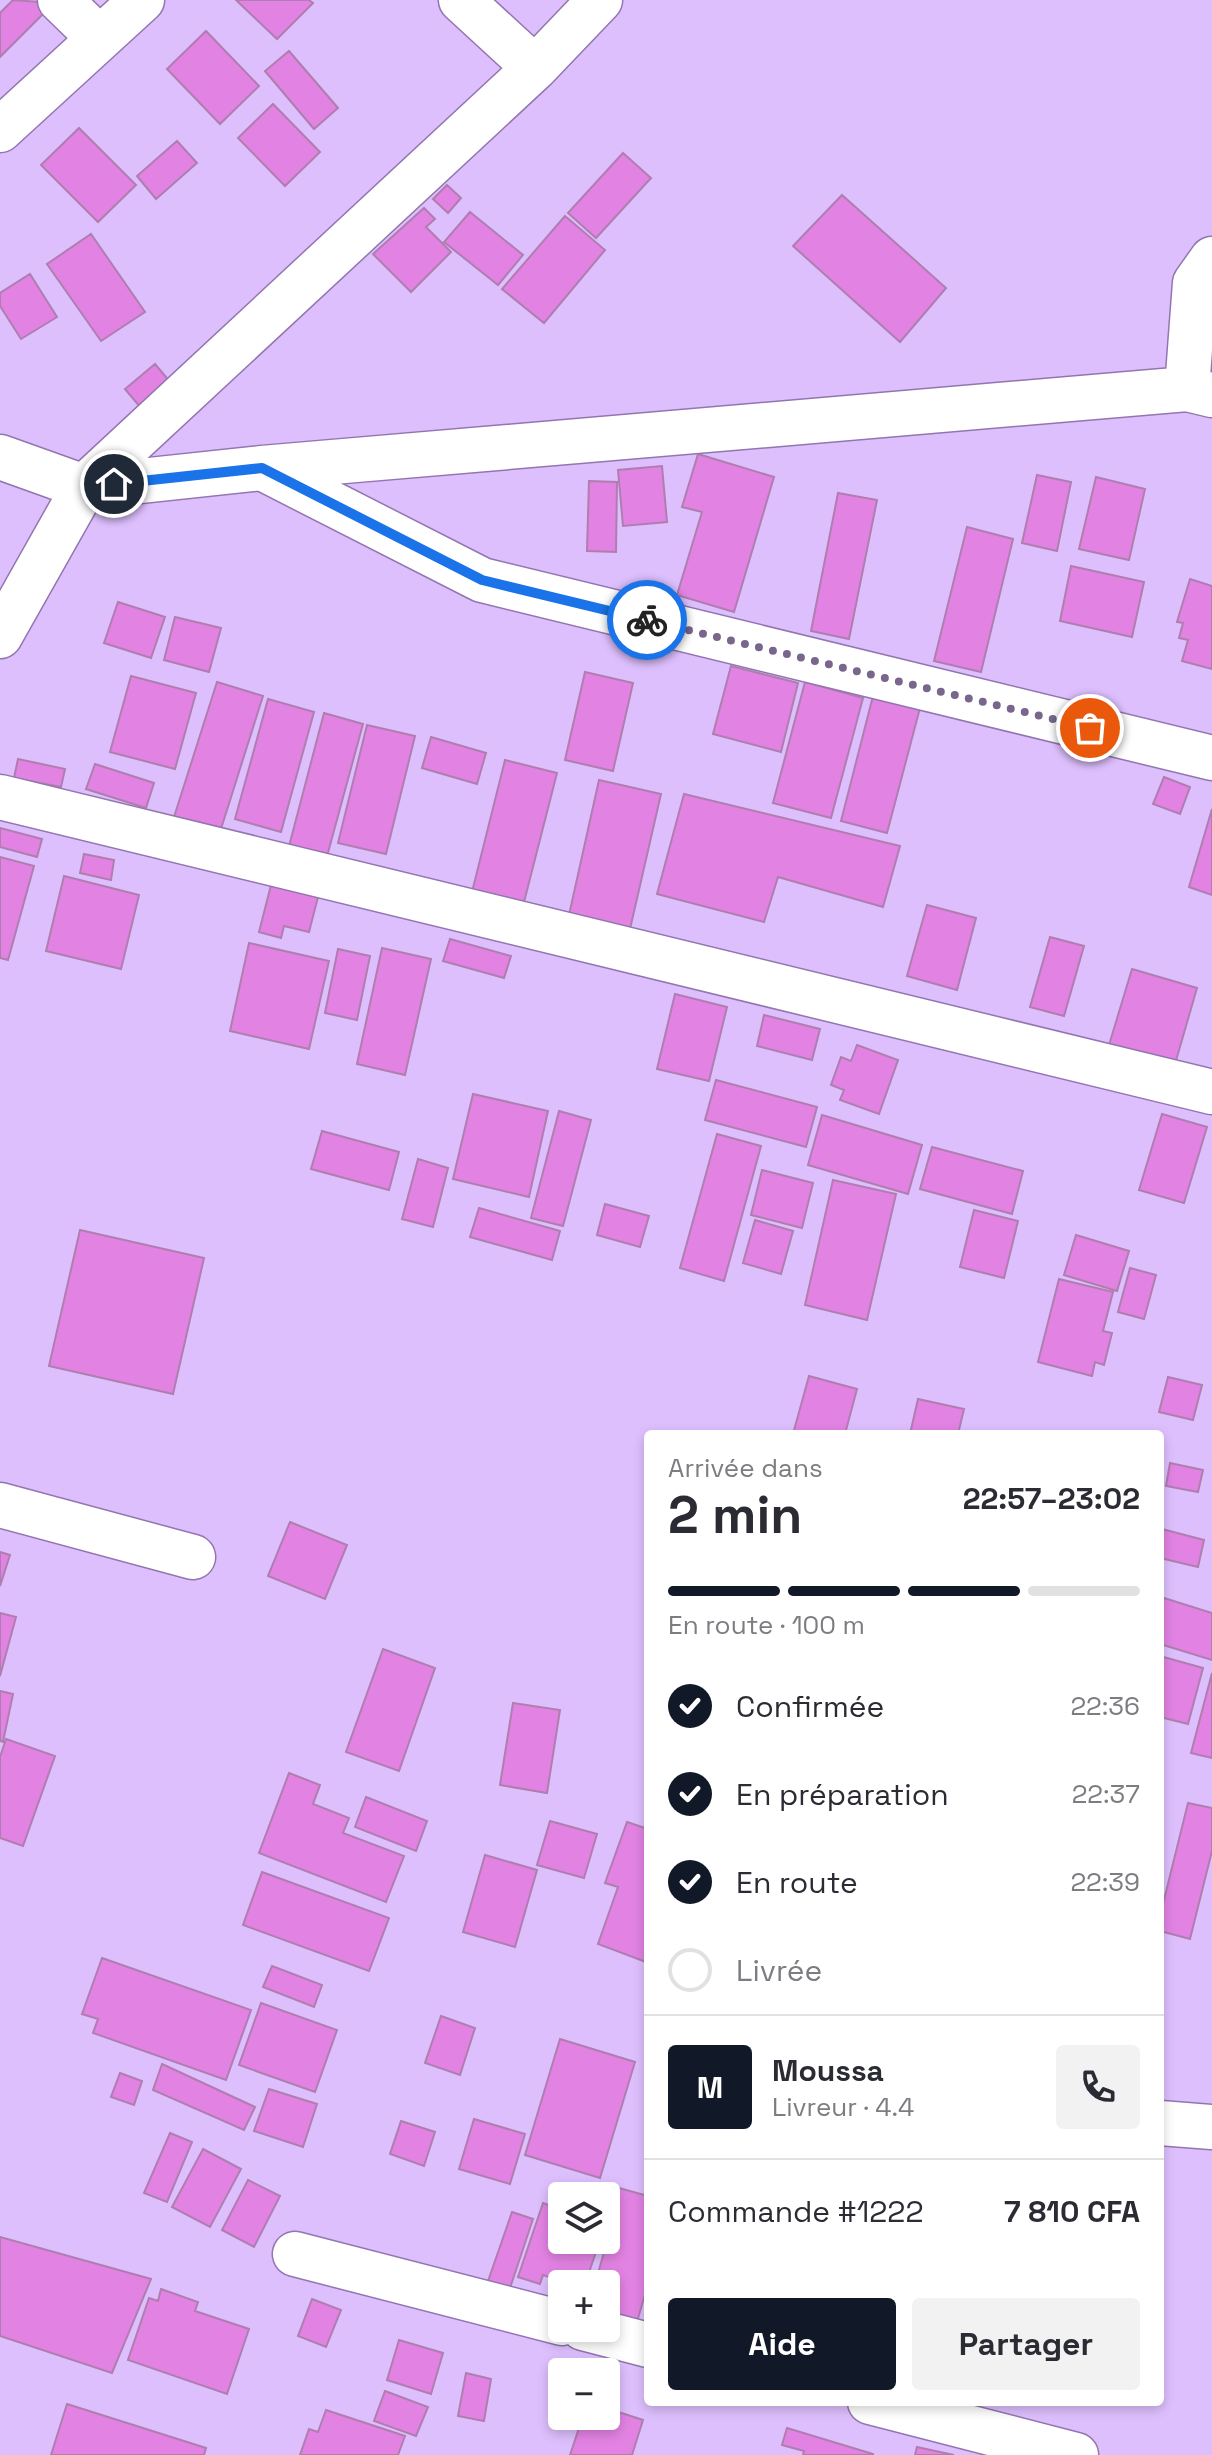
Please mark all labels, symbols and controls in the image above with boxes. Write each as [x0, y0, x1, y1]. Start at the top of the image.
pin [80, 450, 148, 518]
icon: home [92, 462, 136, 506]
courier [607, 580, 687, 660]
icon: bike [625, 598, 669, 642]
pin [1056, 694, 1124, 762]
icon: bag [1068, 706, 1112, 750]
text: Arrivée dans [668, 1451, 823, 1485]
text: 22:57–23:02 [963, 1479, 1140, 1518]
text: 2 min [668, 1482, 802, 1548]
text: En route · 100 m [668, 1608, 865, 1642]
icon: check [668, 1684, 712, 1728]
text: Confirmée [736, 1687, 884, 1726]
text: 22:36 [1070, 1689, 1140, 1723]
icon: check [668, 1772, 712, 1816]
text: En préparation [736, 1775, 949, 1814]
text: 22:37 [1072, 1777, 1140, 1811]
icon: check [668, 1860, 712, 1904]
text: En route [736, 1863, 858, 1902]
text: 22:39 [1070, 1865, 1140, 1899]
text: Livrée [736, 1951, 822, 1990]
button: phone [1056, 2045, 1140, 2129]
text: Moussa [772, 2051, 884, 2090]
text: M [697, 2068, 723, 2107]
text: Livreur · 4.4 [772, 2090, 914, 2124]
map controls [548, 2182, 620, 2430]
button: layers [548, 2182, 620, 2254]
text: Commande #1222 [668, 2192, 923, 2231]
text: 7 810 CFA [1004, 2192, 1140, 2231]
button: + [548, 2270, 620, 2342]
button: Aide [668, 2298, 896, 2390]
button: Partager [912, 2298, 1140, 2390]
button: − [548, 2358, 620, 2430]

